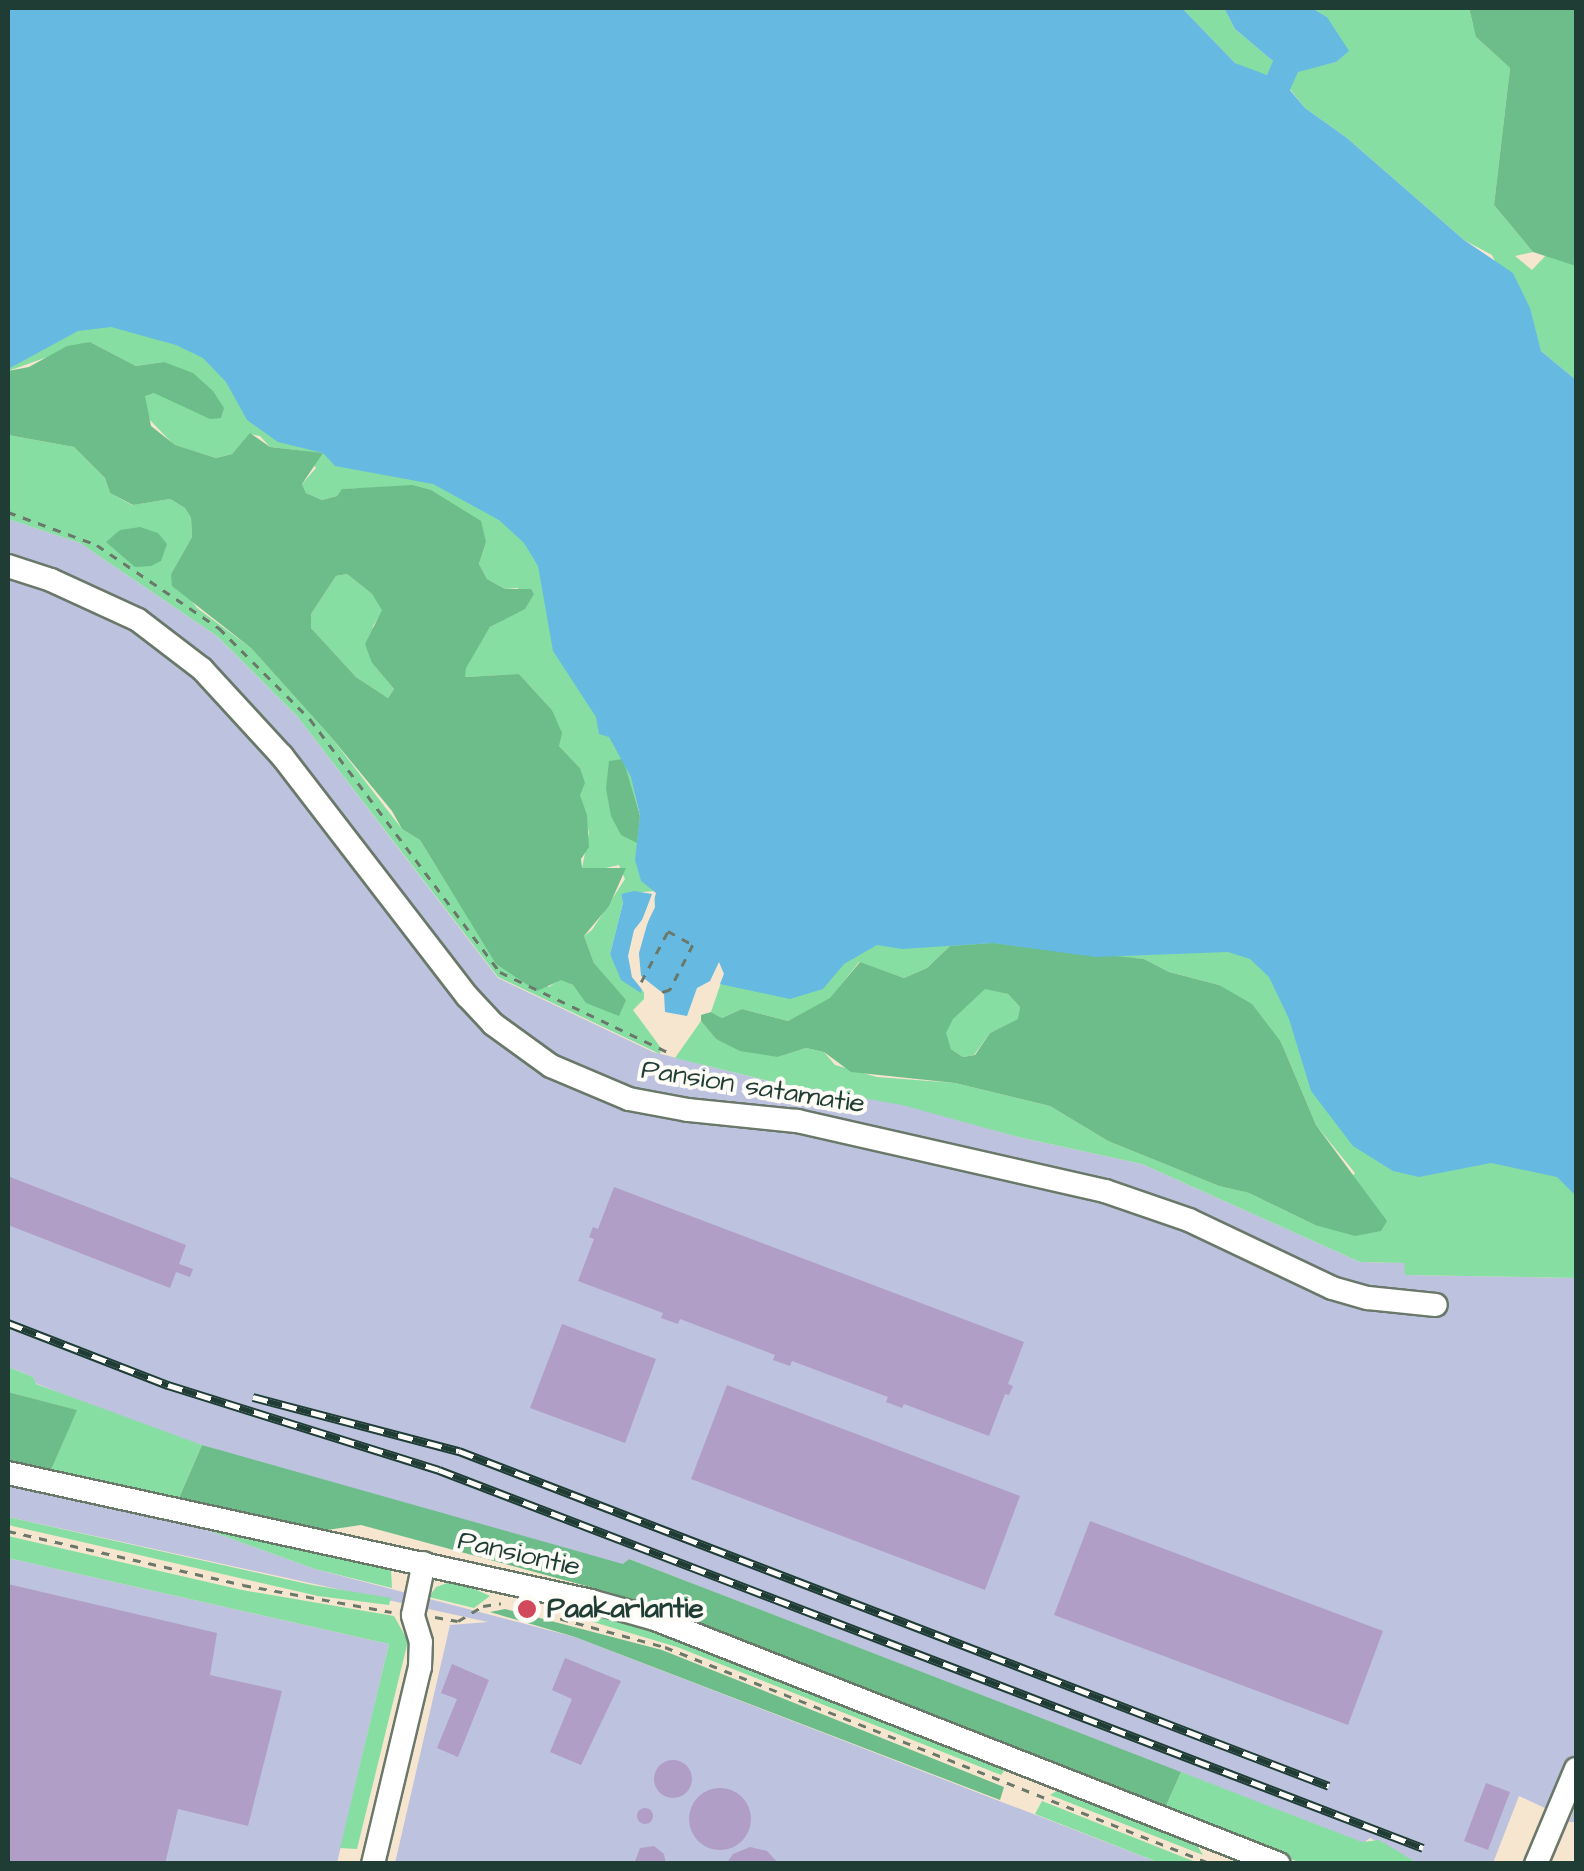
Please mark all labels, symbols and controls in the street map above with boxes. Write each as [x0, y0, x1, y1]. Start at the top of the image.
street label: Pansion satamatie [639, 1053, 867, 1121]
street label: Pansiontie [454, 1524, 584, 1584]
place label: Paakarlantie [547, 1592, 704, 1626]
marker: Paakarlantie [516, 1598, 538, 1620]

